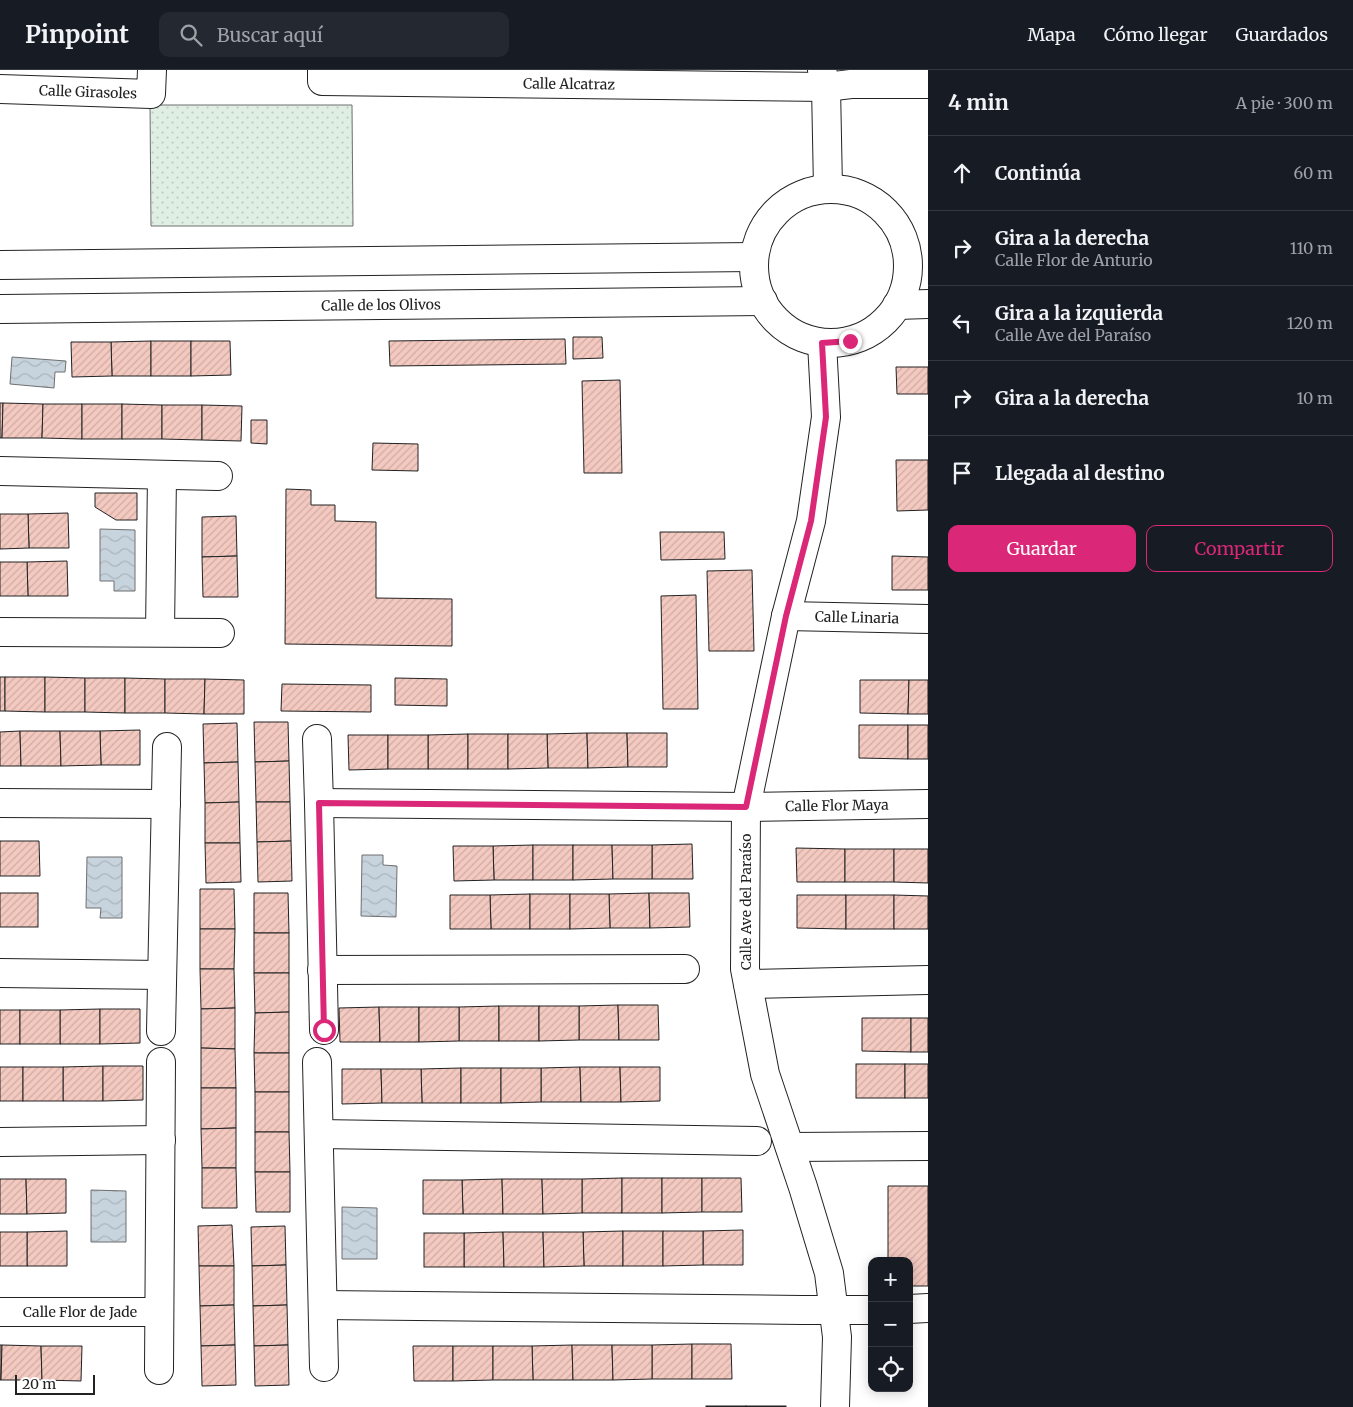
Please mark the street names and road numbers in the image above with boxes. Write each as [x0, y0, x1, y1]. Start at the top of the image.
street label: Calle Alcatraz [523, 74, 615, 93]
street label: Calle Girasoles [39, 81, 137, 103]
street label: Calle de los Olivos [321, 295, 441, 315]
street label: Calle Linaria [815, 608, 900, 627]
street label: Calle Flor Maya [785, 796, 889, 815]
street label: Calle Ave del Paraíso [737, 834, 755, 970]
street label: Calle Flor de Jade [23, 1303, 137, 1321]

